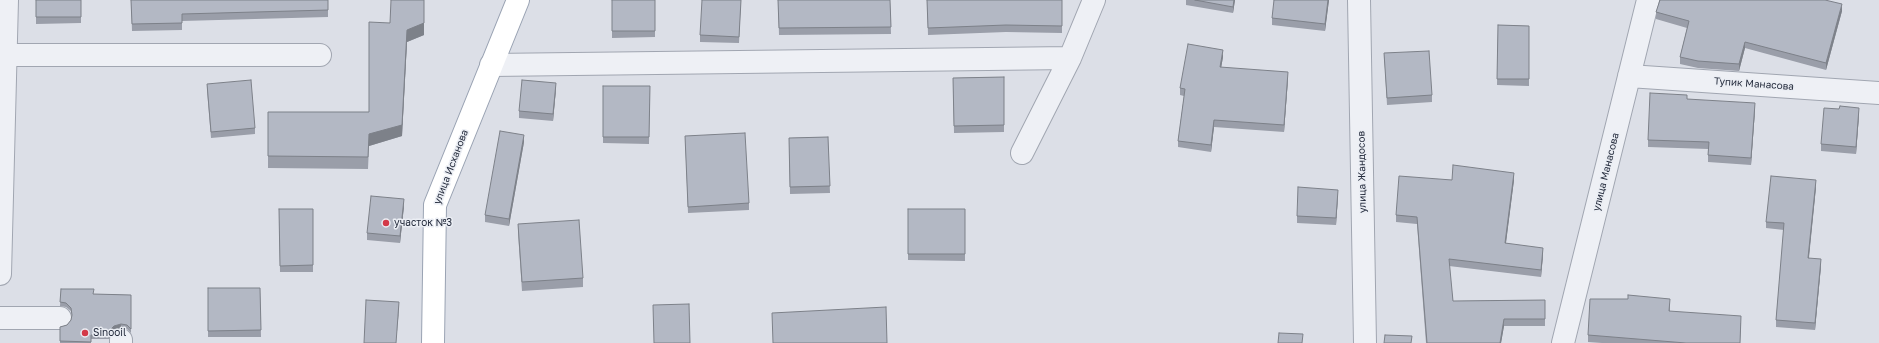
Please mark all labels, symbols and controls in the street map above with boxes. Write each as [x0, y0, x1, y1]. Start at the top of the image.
street label: Тупик Манасова [1714, 75, 1794, 93]
street label: улица Исханова [431, 128, 471, 206]
street label: улица Жандосов [1355, 131, 1369, 213]
street label: улица Манасова [1590, 131, 1622, 213]
place label: участок №3 [394, 217, 452, 229]
marker: участок №3 [381, 218, 391, 228]
place label: Sinooil [93, 327, 126, 339]
marker: Sinooil [80, 328, 90, 338]

